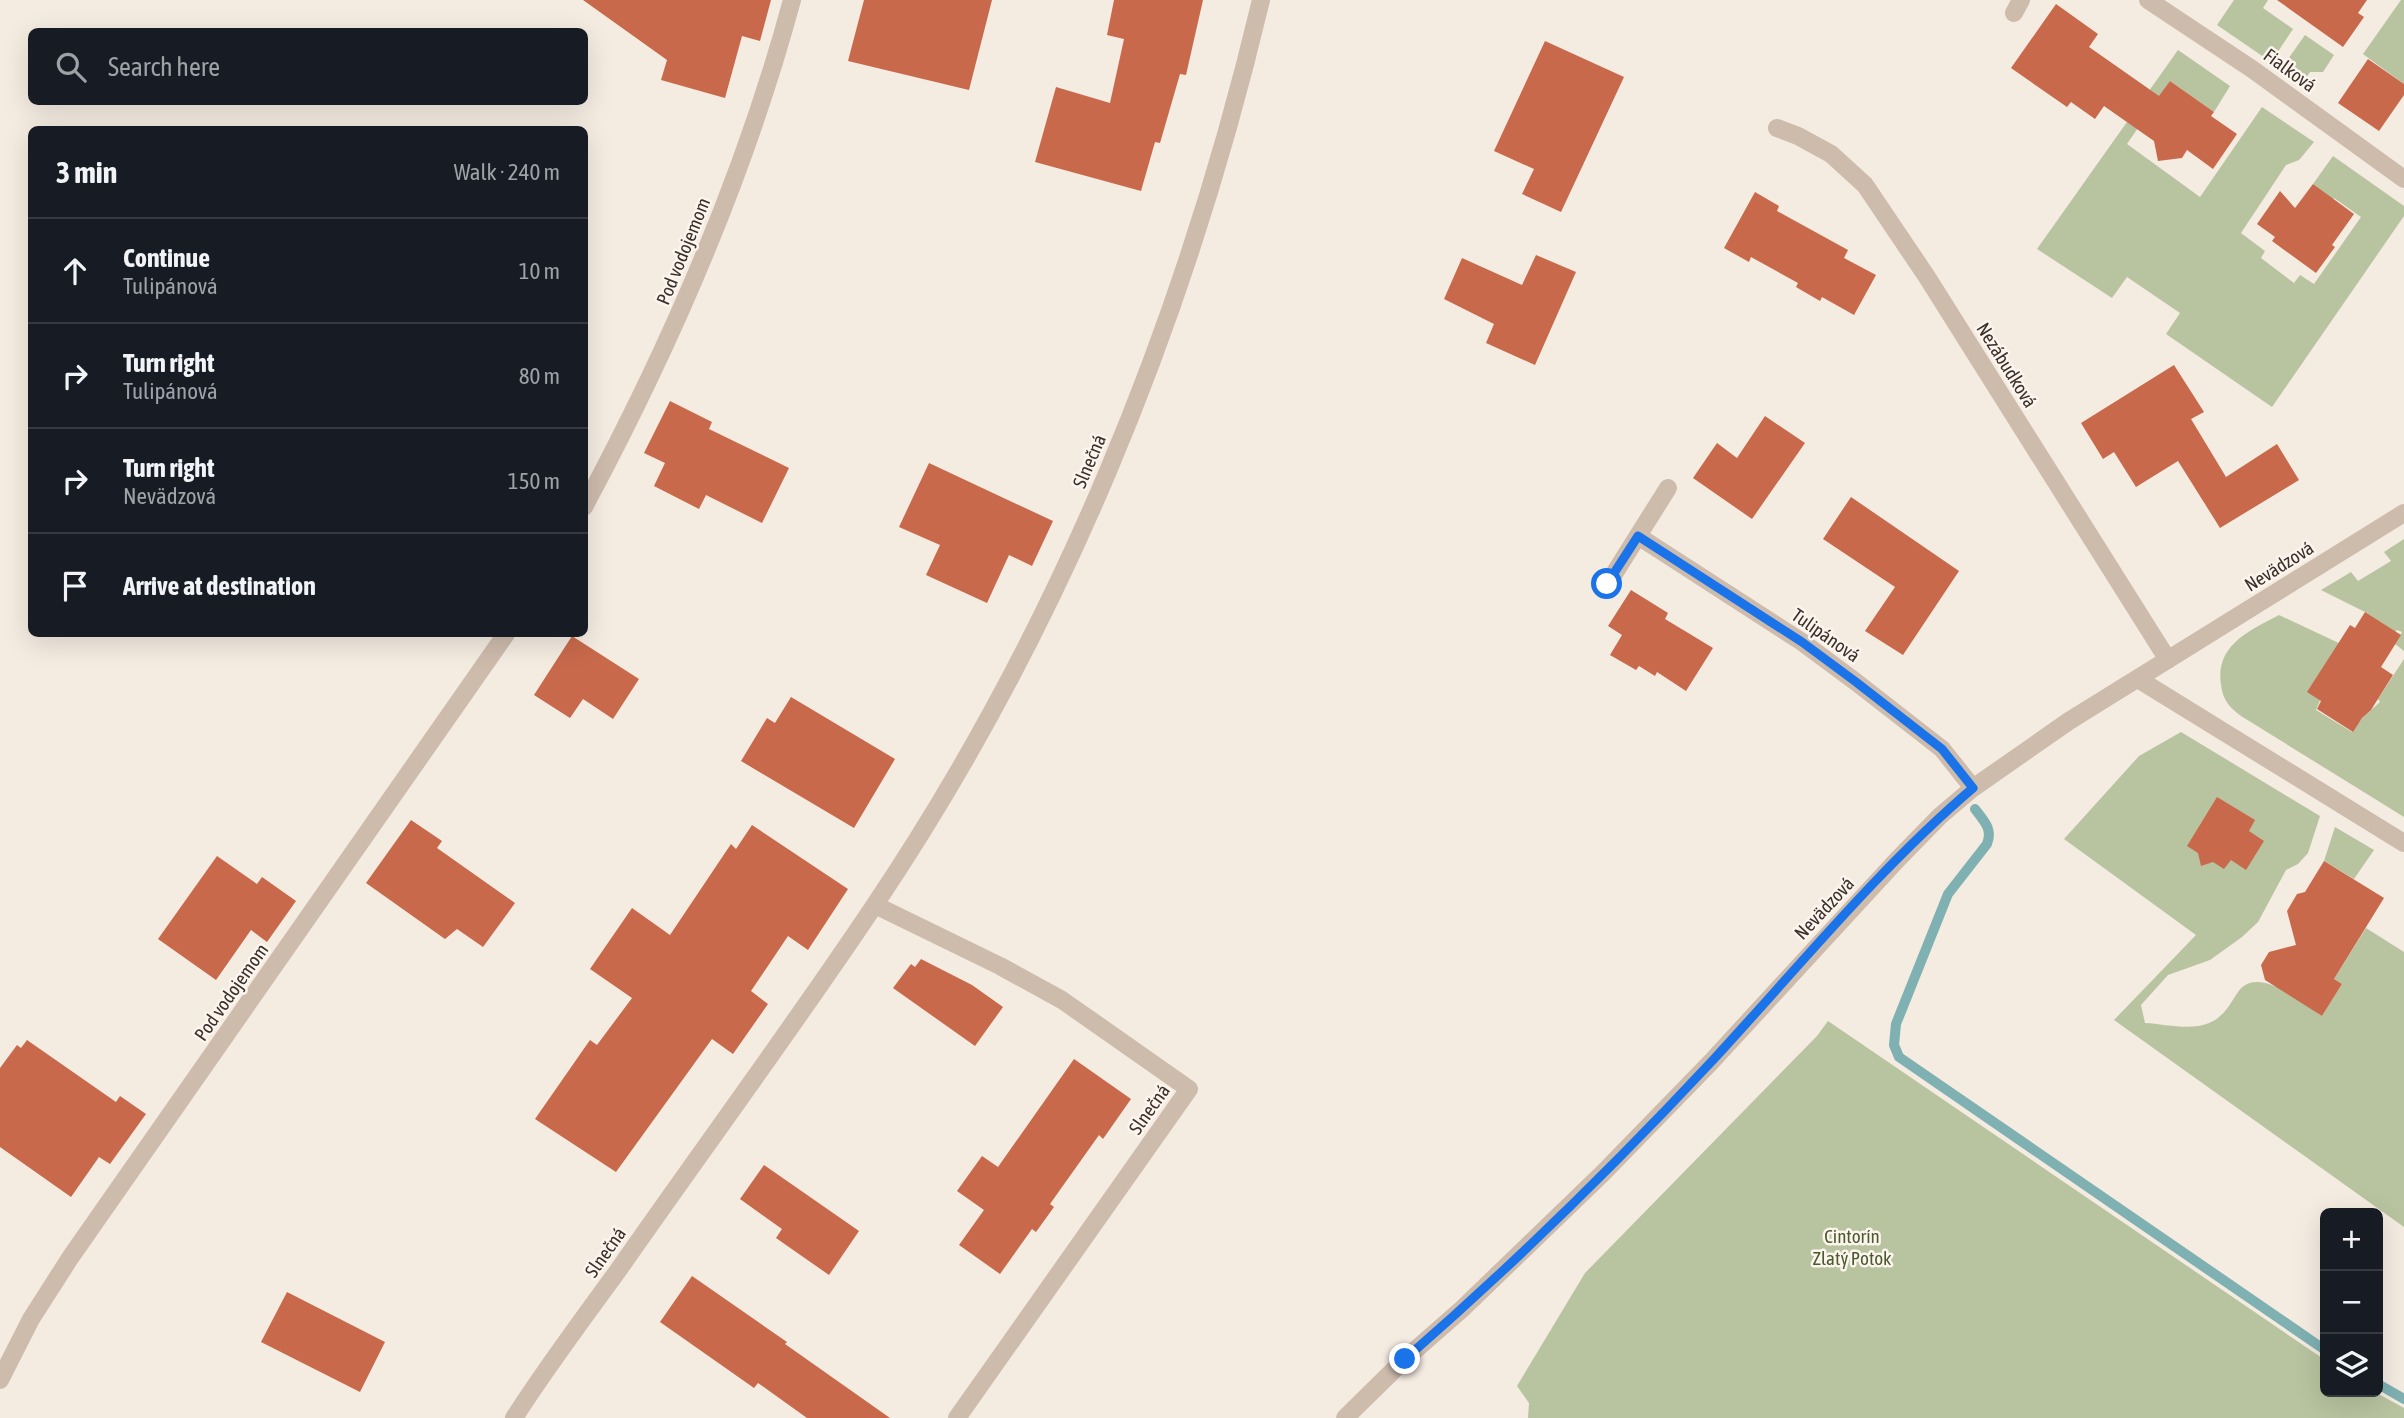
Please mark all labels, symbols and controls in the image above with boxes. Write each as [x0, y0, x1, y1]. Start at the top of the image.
search box [28, 28, 588, 105]
street label: Fialková [2260, 44, 2320, 96]
icon: search [52, 48, 90, 86]
text: Search here [108, 52, 220, 82]
text: 3 min [56, 155, 117, 189]
text: Walk · 240 m [454, 159, 560, 185]
street label: Pod vodojemom [652, 194, 714, 308]
text: Continue [123, 243, 210, 273]
icon: ahead [56, 252, 94, 290]
text: 10 m [519, 258, 560, 284]
text: Tulipánová [123, 273, 218, 299]
street label: Nezábudková [1972, 319, 2042, 411]
text: Turn right [123, 348, 214, 378]
icon: right [56, 357, 94, 395]
text: 80 m [519, 363, 560, 389]
text: Tulipánová [123, 378, 218, 404]
street label: Slnečná [1068, 431, 1110, 491]
text: Turn right [123, 453, 214, 483]
icon: right [56, 462, 94, 500]
text: 150 m [508, 468, 560, 494]
text: Nevädzová [123, 483, 216, 509]
street label: Nevädzová [2241, 536, 2317, 596]
icon: arrive [56, 567, 94, 605]
route start [1591, 568, 1622, 599]
text: Arrive at destination [123, 571, 316, 601]
street label: Tulipánová [1788, 604, 1864, 666]
street label: Nevädzová [1790, 872, 1858, 944]
street label: Pod vodojemom [189, 939, 273, 1045]
street label: Slnečná [1124, 1080, 1174, 1138]
map controls [2320, 1208, 2383, 1397]
button: + [2320, 1208, 2383, 1271]
street label: Slnečná [580, 1223, 630, 1281]
park label: Cintorín Zlatý Potok [1813, 1225, 1892, 1269]
button: − [2320, 1271, 2383, 1334]
button: layers [2320, 1334, 2383, 1397]
route end [1389, 1343, 1420, 1374]

